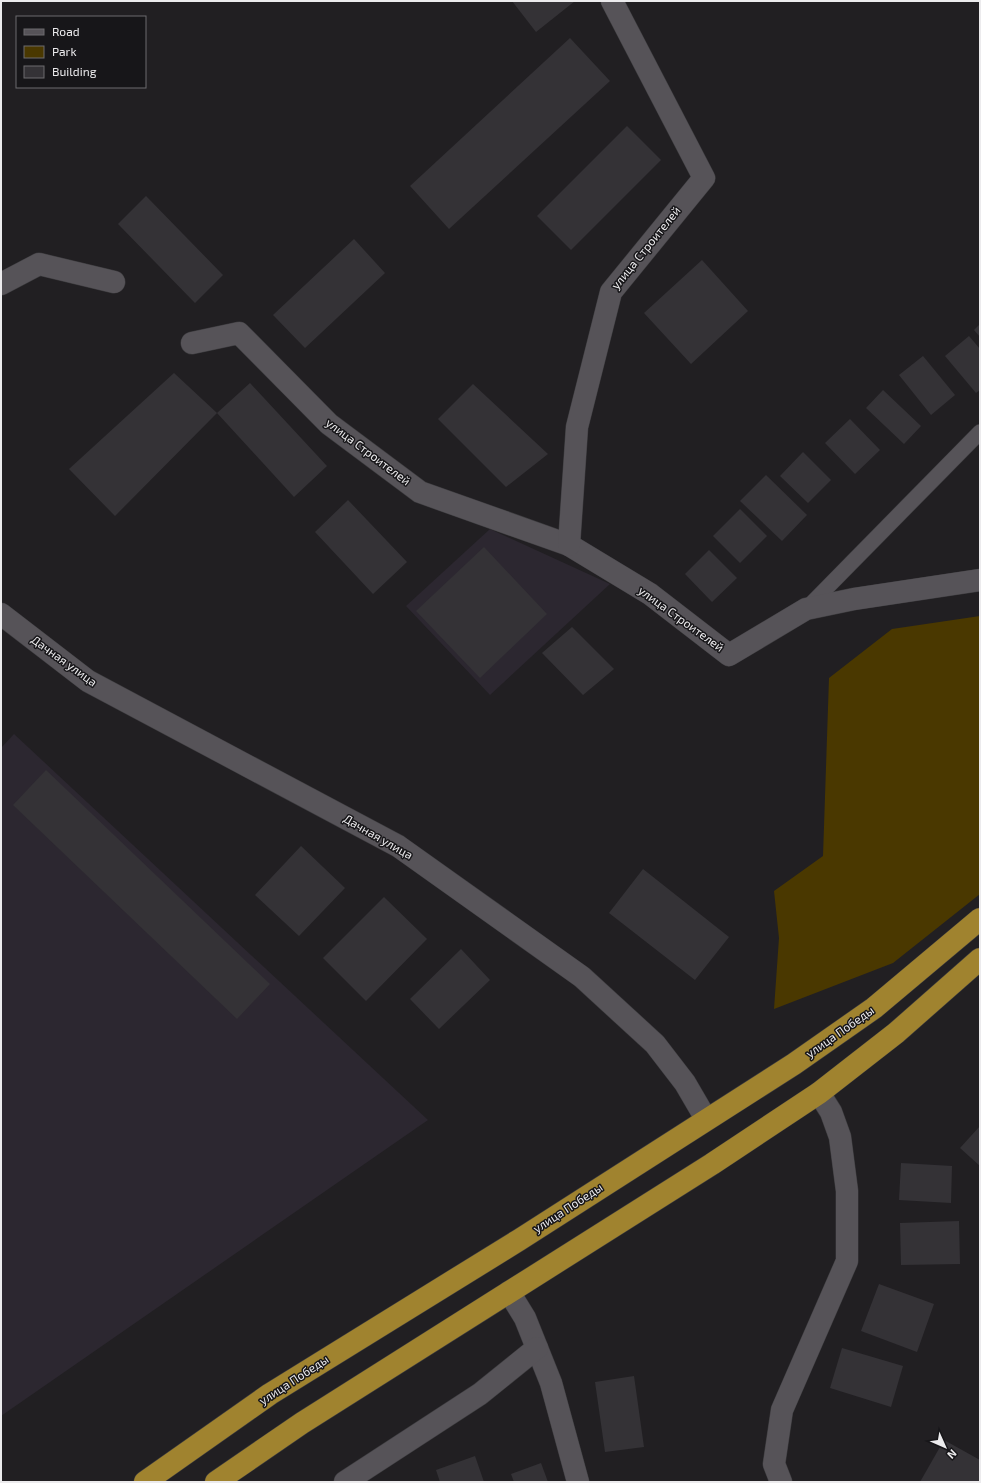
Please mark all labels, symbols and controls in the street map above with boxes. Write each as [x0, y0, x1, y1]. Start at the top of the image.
legend [16, 16, 146, 88]
text: Road [52, 24, 80, 38]
text: Park [52, 44, 77, 58]
text: Building [52, 64, 97, 78]
street label: улица Строителей [608, 203, 684, 292]
street label: улица Строителей [323, 415, 414, 488]
street label: улица Строителей [635, 582, 727, 655]
street label: Дачная улица [28, 632, 100, 689]
street label: Дачная улица [341, 811, 416, 862]
street label: улица Победы [803, 1002, 877, 1061]
street label: улица Победы [530, 1179, 605, 1236]
street label: улица Победы [256, 1351, 331, 1408]
north arrow [925, 1427, 965, 1467]
text: N [945, 1447, 960, 1462]

